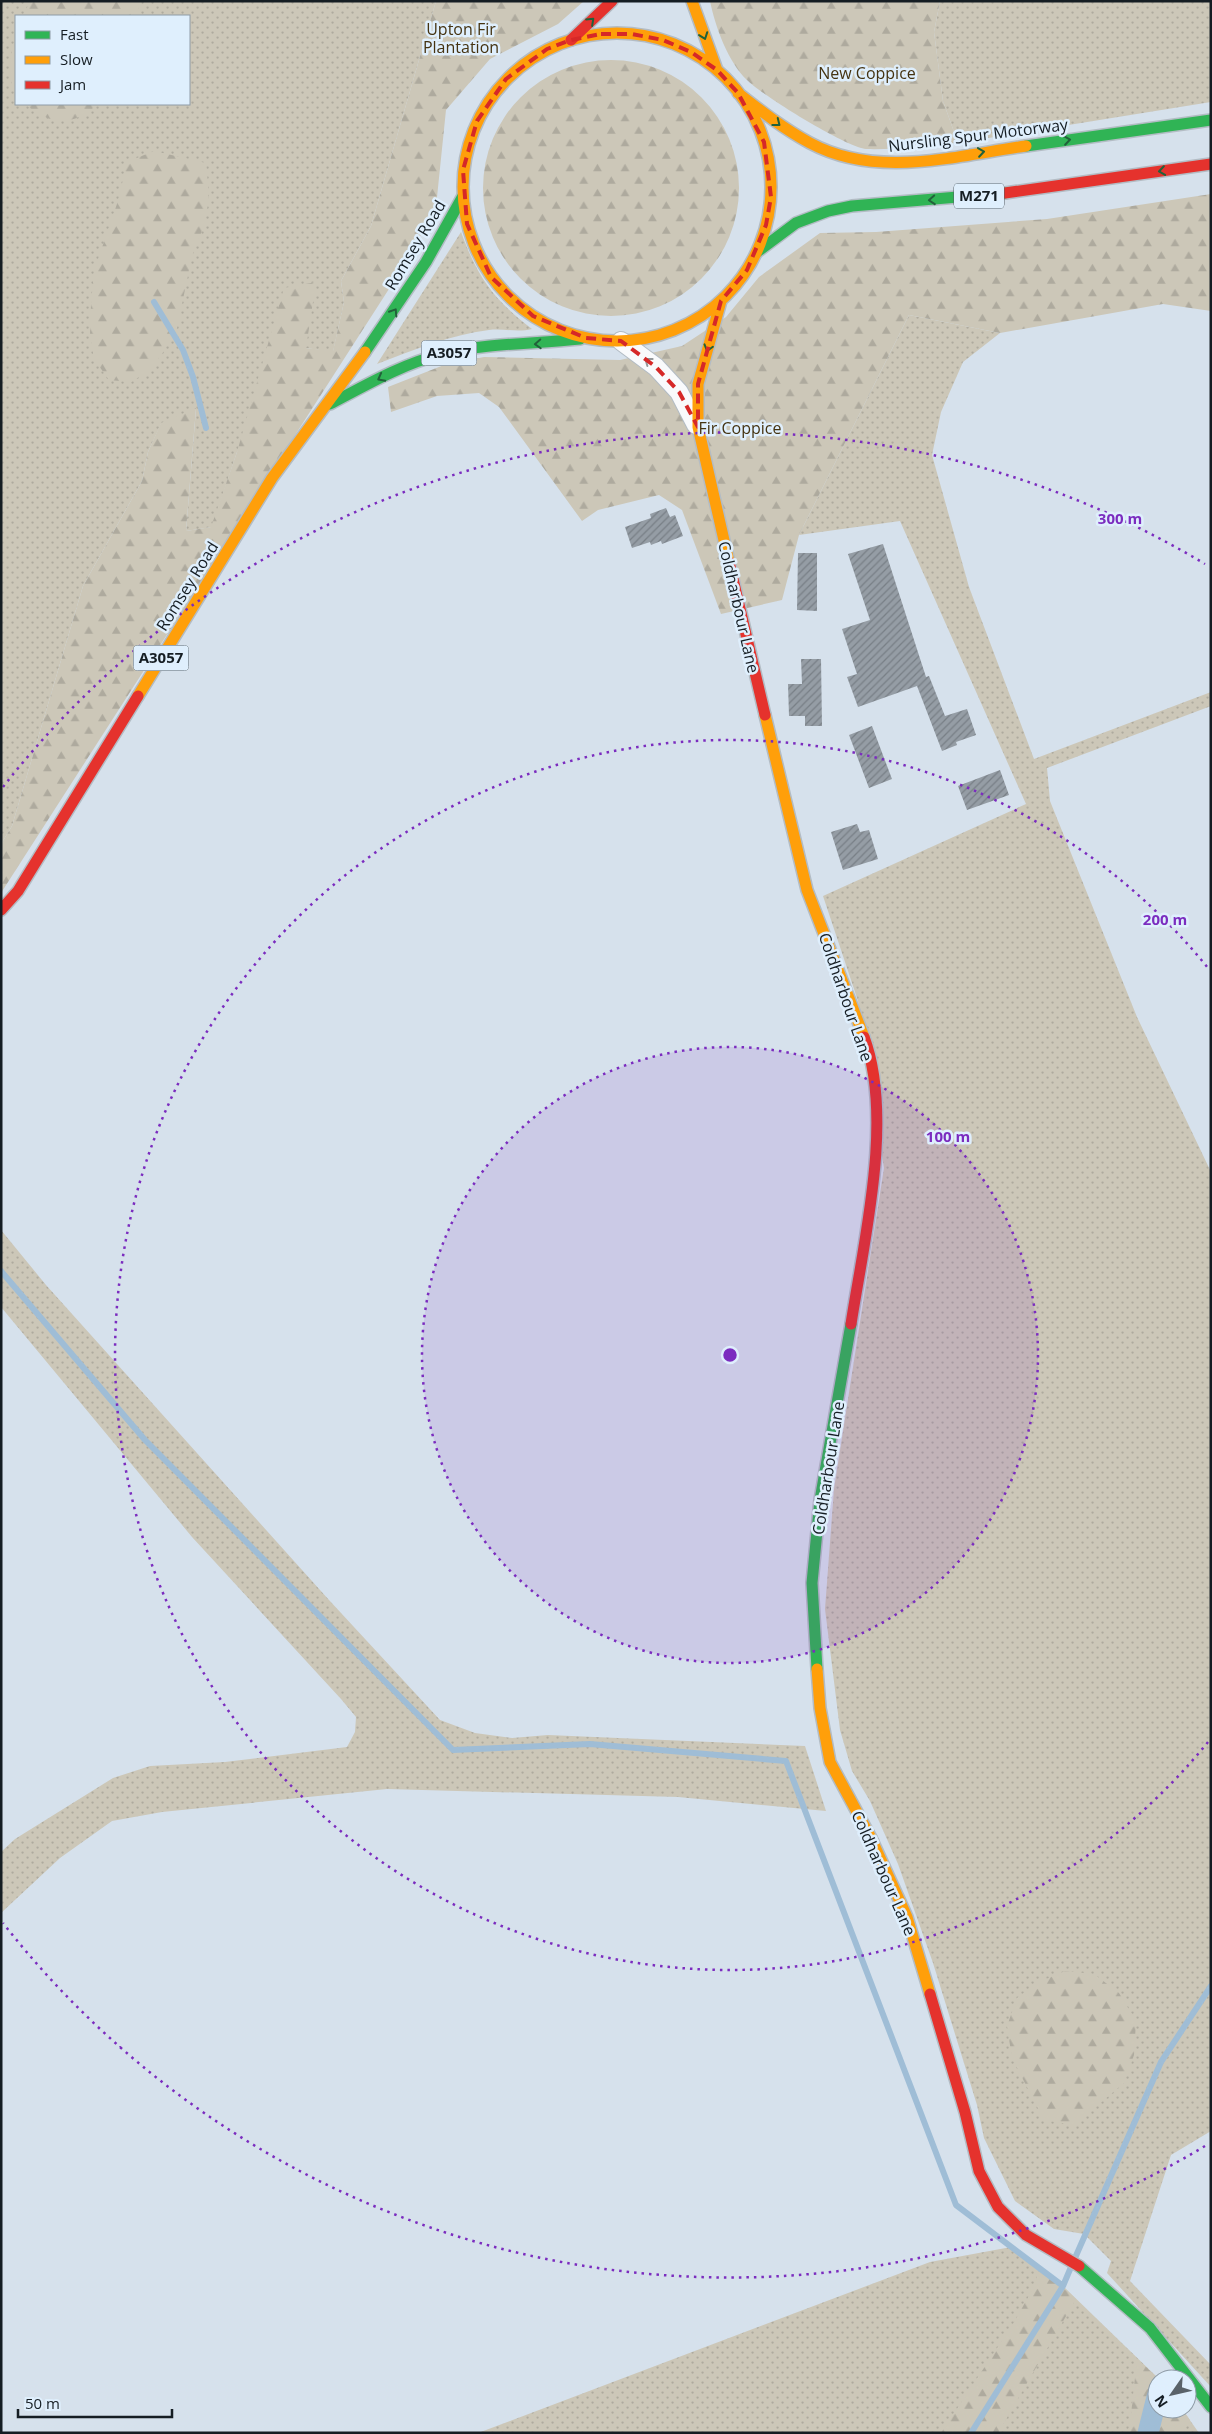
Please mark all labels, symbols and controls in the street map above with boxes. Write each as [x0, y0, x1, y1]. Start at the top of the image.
legend [15, 15, 190, 105]
park label: Upton Fir Plantation [423, 18, 499, 58]
one-way arrow [586, 18, 595, 27]
text: Fast [60, 24, 89, 44]
one-way arrow [698, 31, 708, 39]
text: Slow [60, 49, 93, 69]
park label: New Coppice [818, 62, 916, 84]
text: Jam [58, 74, 86, 94]
street label: Nursling Spur Motorway [887, 113, 1070, 157]
one-way arrow [771, 117, 780, 125]
one-way arrow [1063, 135, 1071, 146]
one-way arrow [977, 147, 985, 157]
one-way arrow [1158, 165, 1166, 176]
road number: M271 [954, 184, 1004, 208]
one-way arrow [928, 194, 936, 205]
street label: Romsey Road [379, 196, 451, 294]
one-way arrow [388, 308, 397, 318]
one-way arrow [533, 338, 541, 349]
road number: A3057 [422, 340, 476, 366]
one-way arrow [703, 344, 713, 352]
one-way arrow [645, 359, 654, 367]
one-way arrow [377, 371, 386, 381]
park label: Fir Coppice [699, 417, 781, 439]
text: 300 m [1098, 508, 1142, 528]
street label: Romsey Road [151, 537, 223, 635]
street label: Coldharbour Lane [713, 539, 765, 675]
road number: A3057 [134, 646, 188, 670]
text: 200 m [1143, 909, 1187, 929]
street label: Coldharbour Lane [814, 930, 878, 1064]
text: 100 m [926, 1126, 970, 1146]
centre of rings [721, 1346, 739, 1364]
street label: Coldharbour Lane [807, 1400, 849, 1536]
street label: Coldharbour Lane [847, 1807, 921, 1939]
north arrow [1147, 2369, 1197, 2419]
scale bar [18, 2386, 171, 2418]
text: N [1150, 2392, 1172, 2412]
text: 50 m [25, 2393, 60, 2413]

